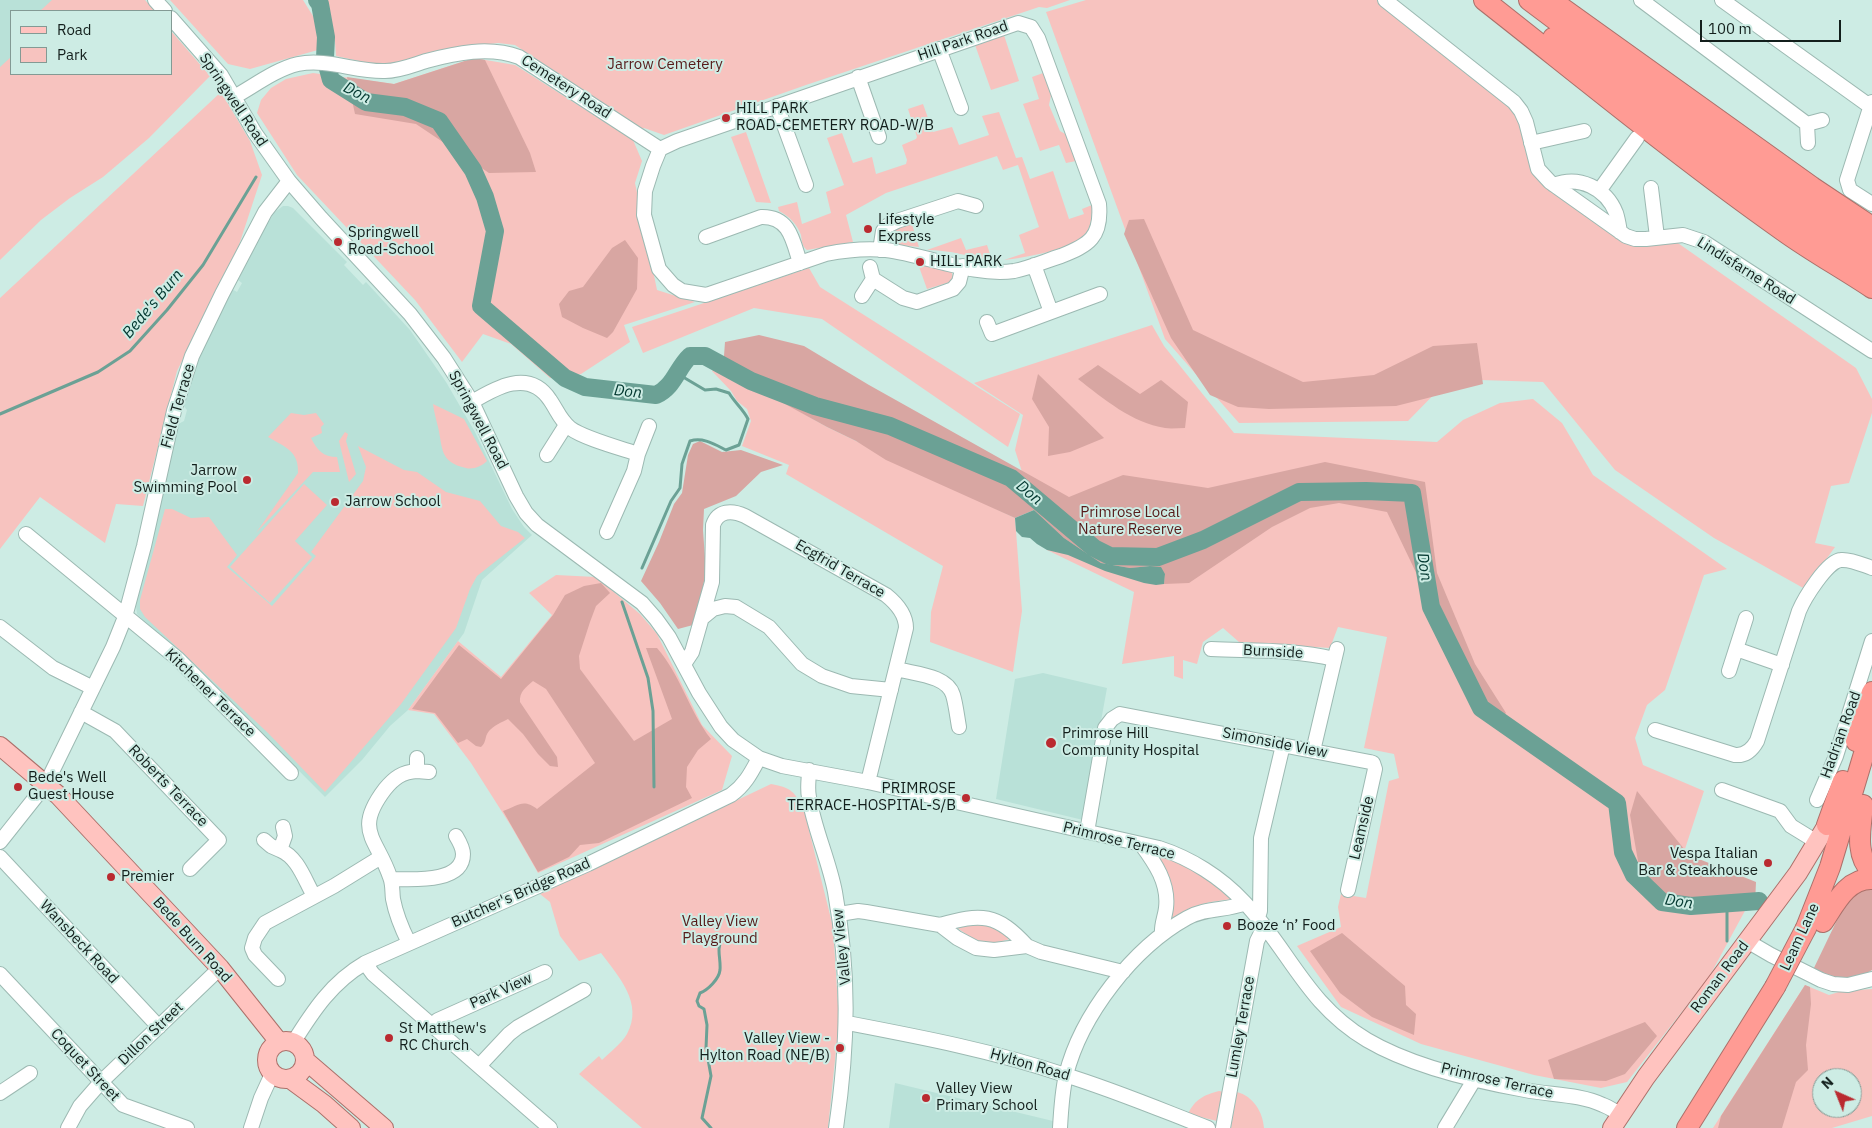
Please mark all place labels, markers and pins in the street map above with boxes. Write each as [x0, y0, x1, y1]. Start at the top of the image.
place label: HILL PARK ROAD-CEMETERY ROAD-W/B [736, 100, 934, 135]
marker: HILL PARK ROAD-CEMETERY ROAD-W/B [720, 112, 732, 124]
place label: Lifestyle Express [878, 211, 935, 246]
marker: Lifestyle Express [862, 223, 874, 235]
place label: Springwell Road-School [348, 224, 434, 259]
marker: Springwell Road-School [332, 236, 344, 248]
place label: HILL PARK [930, 253, 1002, 271]
marker: HILL PARK [914, 256, 926, 268]
place label: Jarrow Swimming Pool [133, 462, 237, 497]
marker: Jarrow Swimming Pool [241, 474, 253, 486]
place label: Jarrow School [345, 493, 441, 511]
marker: Jarrow School [329, 496, 341, 508]
place label: Primrose Hill Community Hospital [1062, 725, 1199, 760]
marker: Primrose Hill Community Hospital [1044, 736, 1058, 750]
place label: Bede's Well Guest House [28, 769, 114, 804]
place label: PRIMROSE TERRACE-HOSPITAL-S/B [787, 780, 956, 815]
marker: Bede's Well Guest House [12, 781, 24, 793]
marker: PRIMROSE TERRACE-HOSPITAL-S/B [960, 792, 972, 804]
place label: Vespa Italian Bar & Steakhouse [1638, 845, 1758, 880]
marker: Vespa Italian Bar & Steakhouse [1762, 857, 1774, 869]
place label: Premier [121, 868, 174, 886]
marker: Premier [105, 871, 117, 883]
place label: Booze ‘n’ Food [1237, 917, 1335, 935]
marker: Booze ‘n’ Food [1221, 920, 1233, 932]
place label: St Matthew's RC Church [399, 1020, 487, 1055]
place label: Valley View - Hylton Road (NE/B) [699, 1030, 830, 1065]
marker: St Matthew's RC Church [383, 1032, 395, 1044]
marker: Valley View - Hylton Road (NE/B) [834, 1042, 846, 1054]
place label: Valley View Primary School [936, 1080, 1038, 1115]
marker: Valley View Primary School [920, 1092, 932, 1104]

